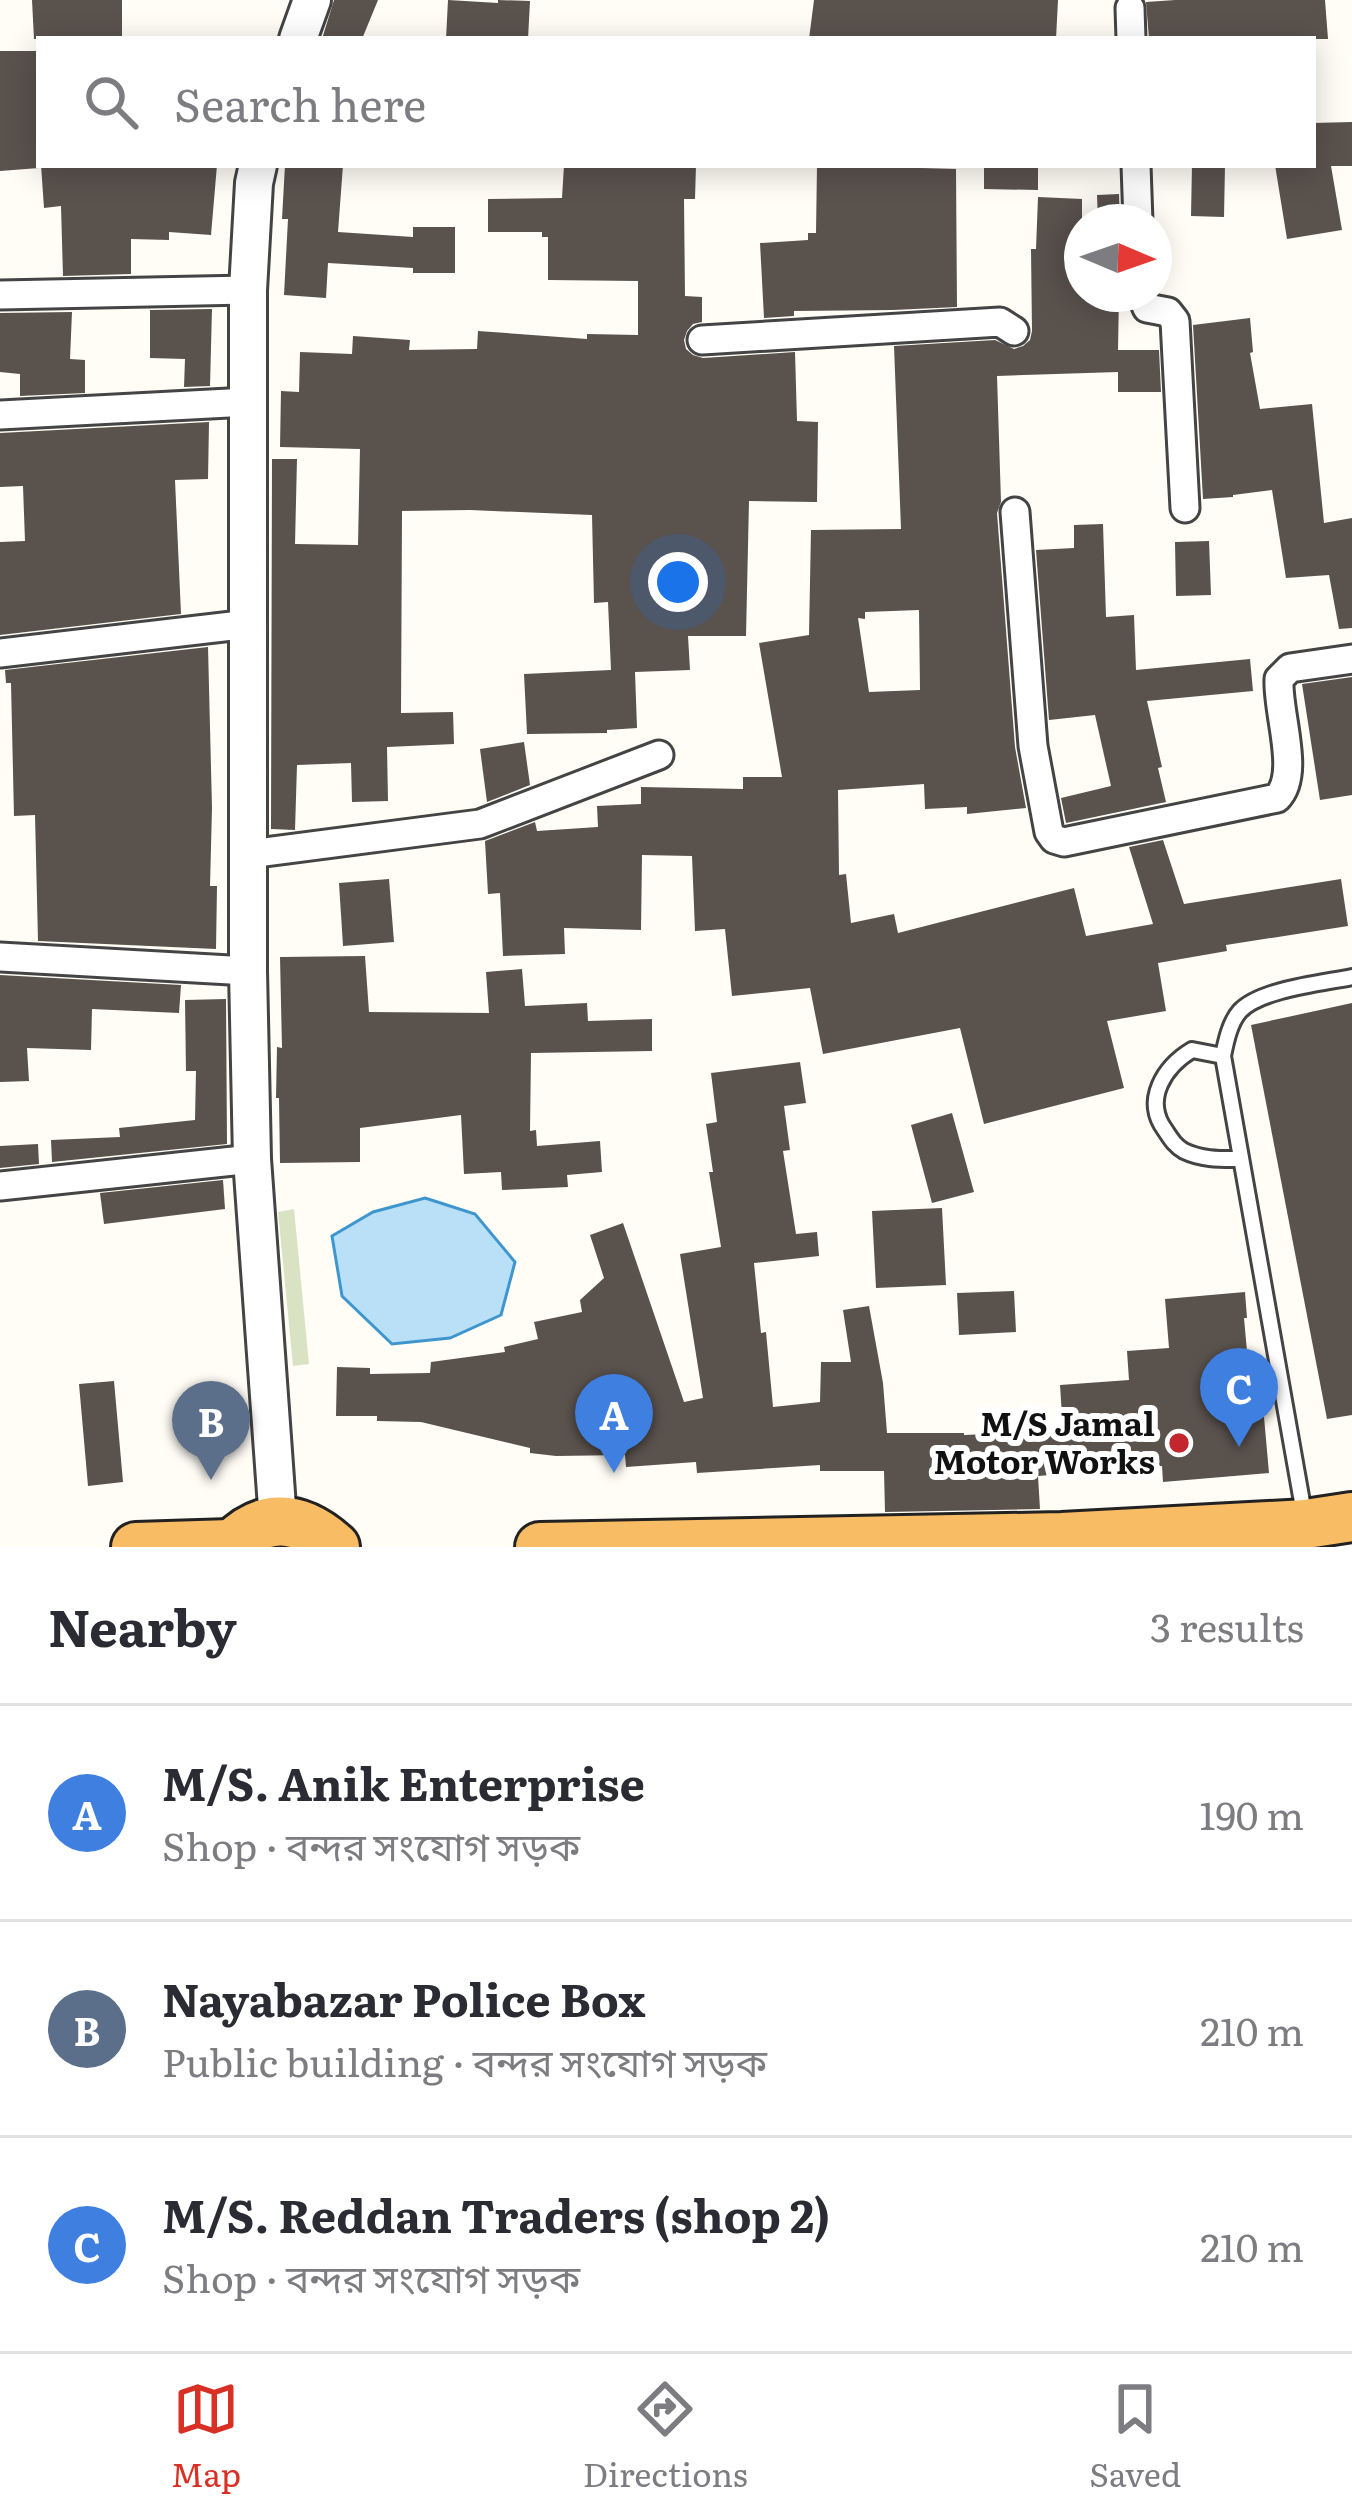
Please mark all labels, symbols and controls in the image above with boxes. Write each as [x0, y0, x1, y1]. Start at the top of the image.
search box [36, 36, 1316, 168]
icon: search [78, 69, 144, 135]
text: Search here [174, 69, 426, 136]
north arrow [1064, 204, 1172, 312]
your location [648, 552, 708, 612]
pin: C [1200, 1348, 1278, 1447]
pin: A [575, 1374, 653, 1473]
pin: B [172, 1381, 250, 1480]
place label: M/S Jamal Motor Works [933, 1397, 1155, 1484]
marker: M/S Jamal Motor Works [1166, 1430, 1192, 1456]
text: Nearby [48, 1587, 237, 1663]
text: 3 results [1150, 1596, 1304, 1654]
text: M/S. Anik Enterprise [162, 1748, 645, 1815]
text: A [72, 1784, 102, 1842]
text: 190 m [1200, 1784, 1304, 1842]
text: Shop · বন্দর সংযোগ সড়ক [162, 1815, 580, 1873]
text: Nayabazar Police Box [162, 1964, 645, 2031]
text: B [74, 2000, 100, 2058]
text: 210 m [1200, 2000, 1304, 2058]
text: Public building · বন্দর সংযোগ সড়ক [162, 2031, 767, 2089]
text: M/S. Reddan Traders (shop 2) [162, 2180, 830, 2247]
text: C [73, 2216, 101, 2274]
text: 210 m [1200, 2216, 1304, 2274]
text: Shop · বন্দর সংযোগ সড়ক [162, 2247, 580, 2305]
tab: Map [171, 2376, 241, 2497]
tab: Directions [583, 2376, 748, 2497]
tab: Saved [1089, 2376, 1181, 2497]

